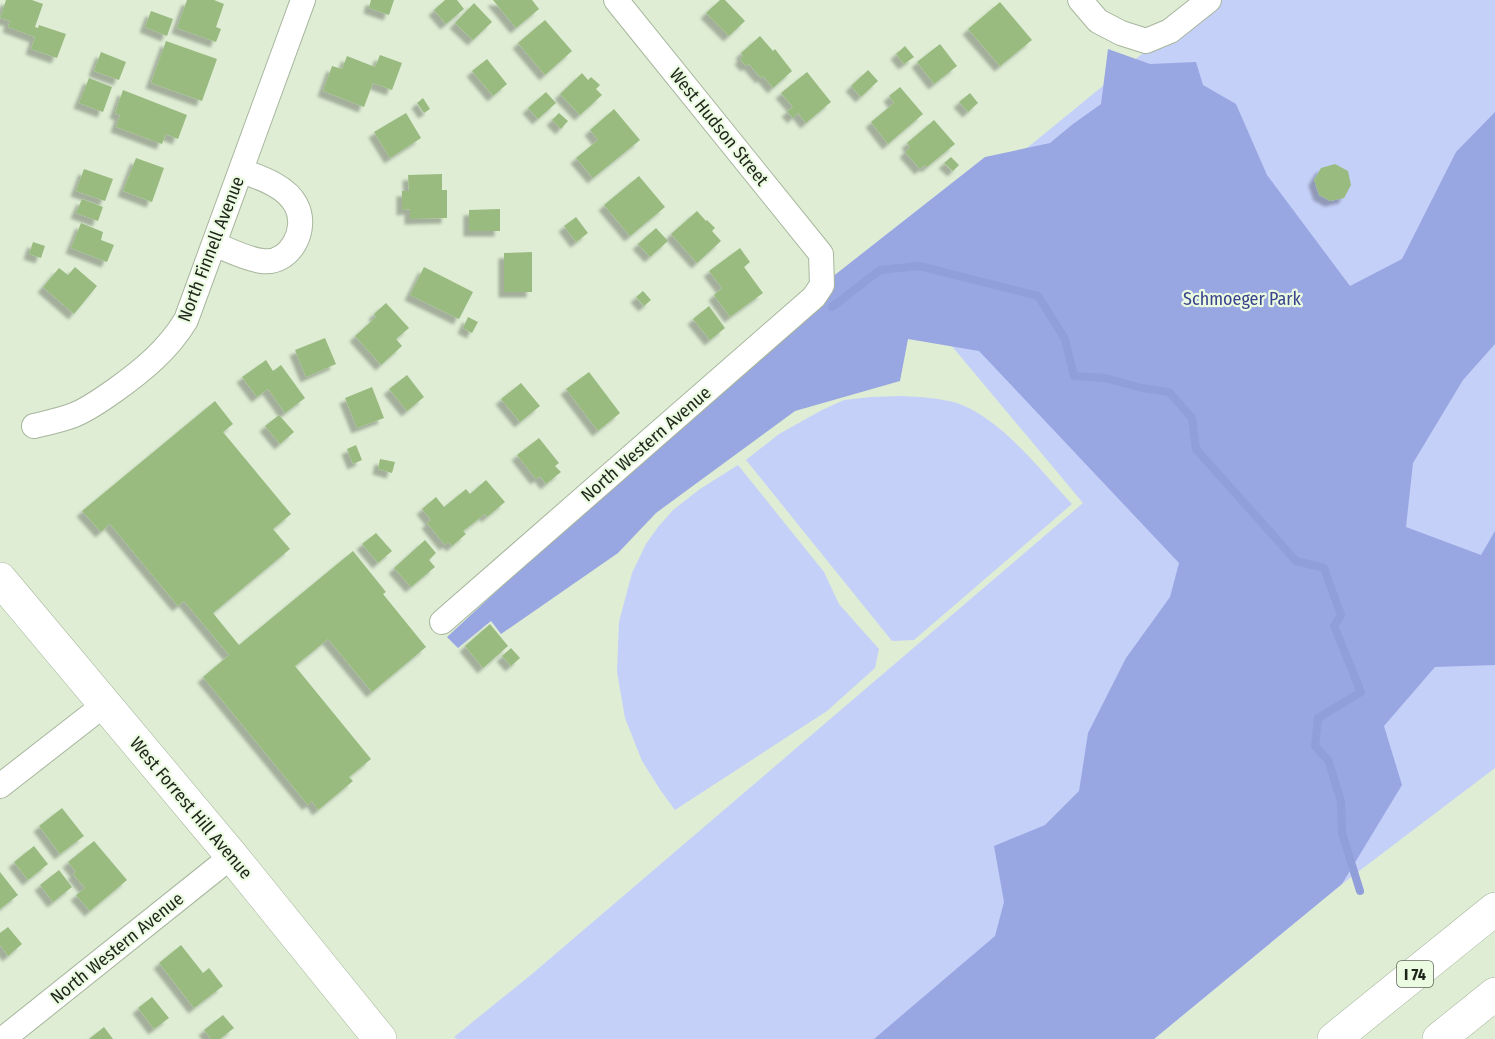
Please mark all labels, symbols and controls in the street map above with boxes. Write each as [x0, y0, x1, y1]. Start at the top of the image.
street label: West Hudson Street [665, 64, 773, 190]
street label: North Finnell Avenue [173, 173, 249, 325]
park label: Schmoeger Park [1183, 288, 1302, 310]
street label: North Western Avenue [577, 382, 715, 506]
street label: West Forrest Hill Avenue [125, 732, 257, 884]
street label: North Western Avenue [46, 888, 188, 1008]
road number: I 74 [1397, 961, 1433, 987]

